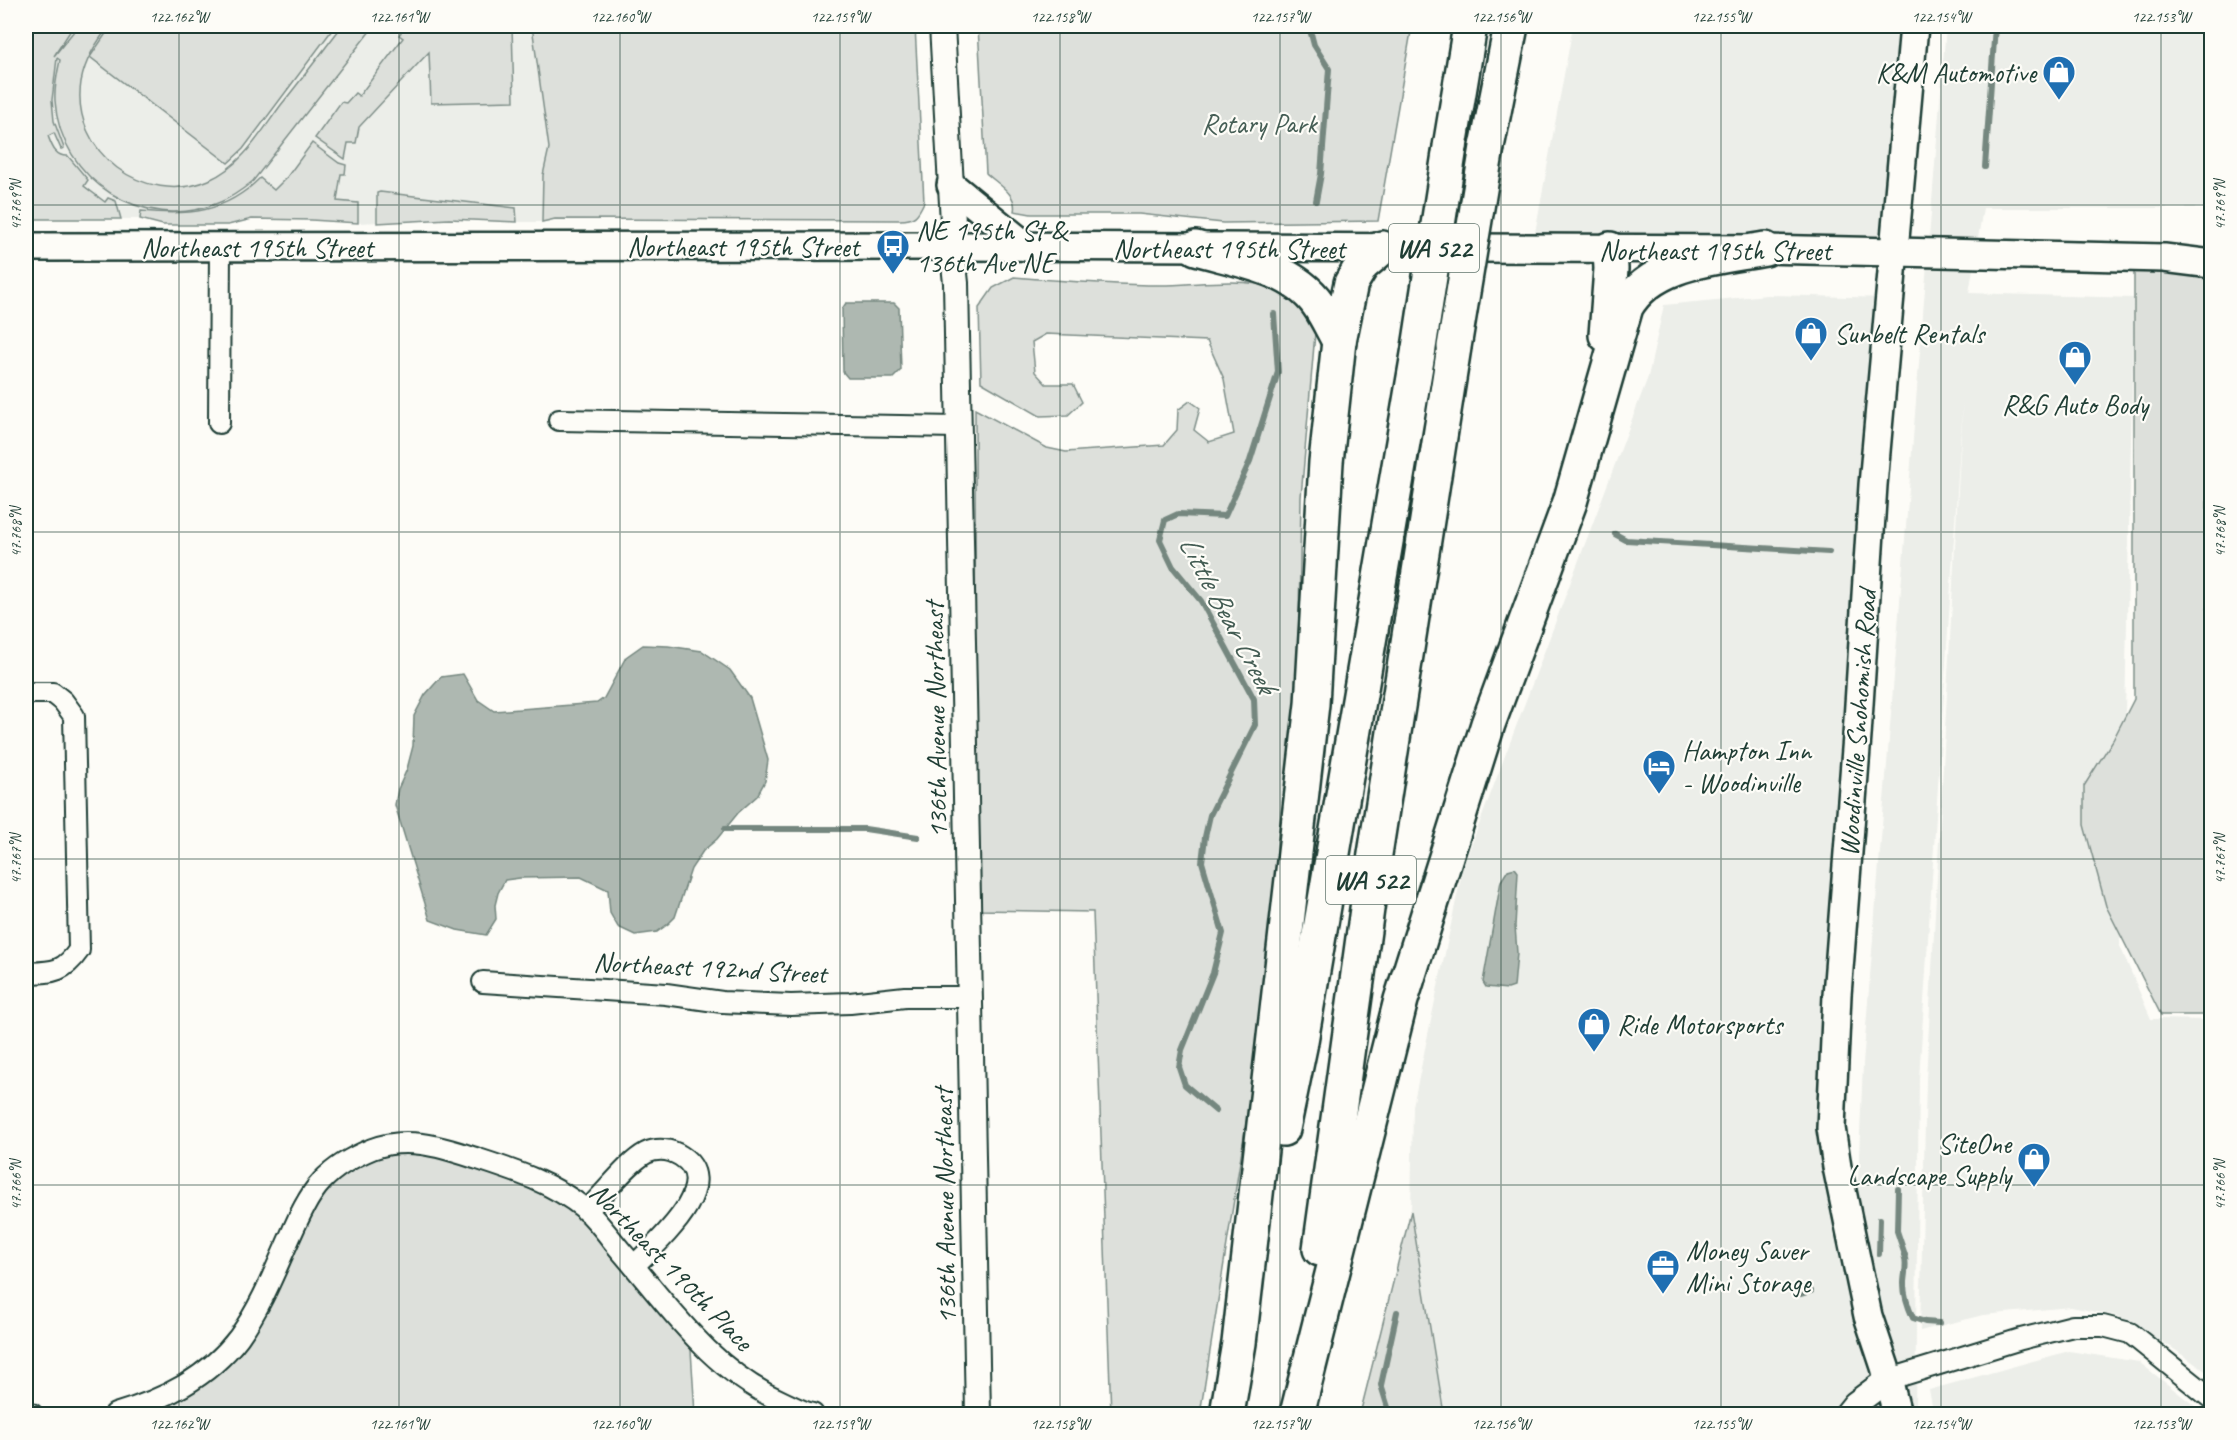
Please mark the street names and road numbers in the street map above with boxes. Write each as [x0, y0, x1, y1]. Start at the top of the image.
road number: WA 522 [1389, 224, 1479, 272]
street label: Northeast 195th Street [627, 229, 862, 264]
street label: Northeast 195th Street [141, 230, 376, 265]
street label: Northeast 195th Street [1113, 231, 1348, 266]
street label: Northeast 195th Street [1599, 233, 1834, 268]
street label: Woodinville Snohomish Road [1831, 585, 1885, 858]
street label: 136th Avenue Northeast [916, 598, 955, 838]
road number: WA 522 [1326, 856, 1416, 904]
street label: Northeast 192nd Street [592, 944, 830, 991]
street label: 136th Avenue Northeast [925, 1084, 964, 1324]
street label: Northeast 190th Place [582, 1175, 762, 1359]

